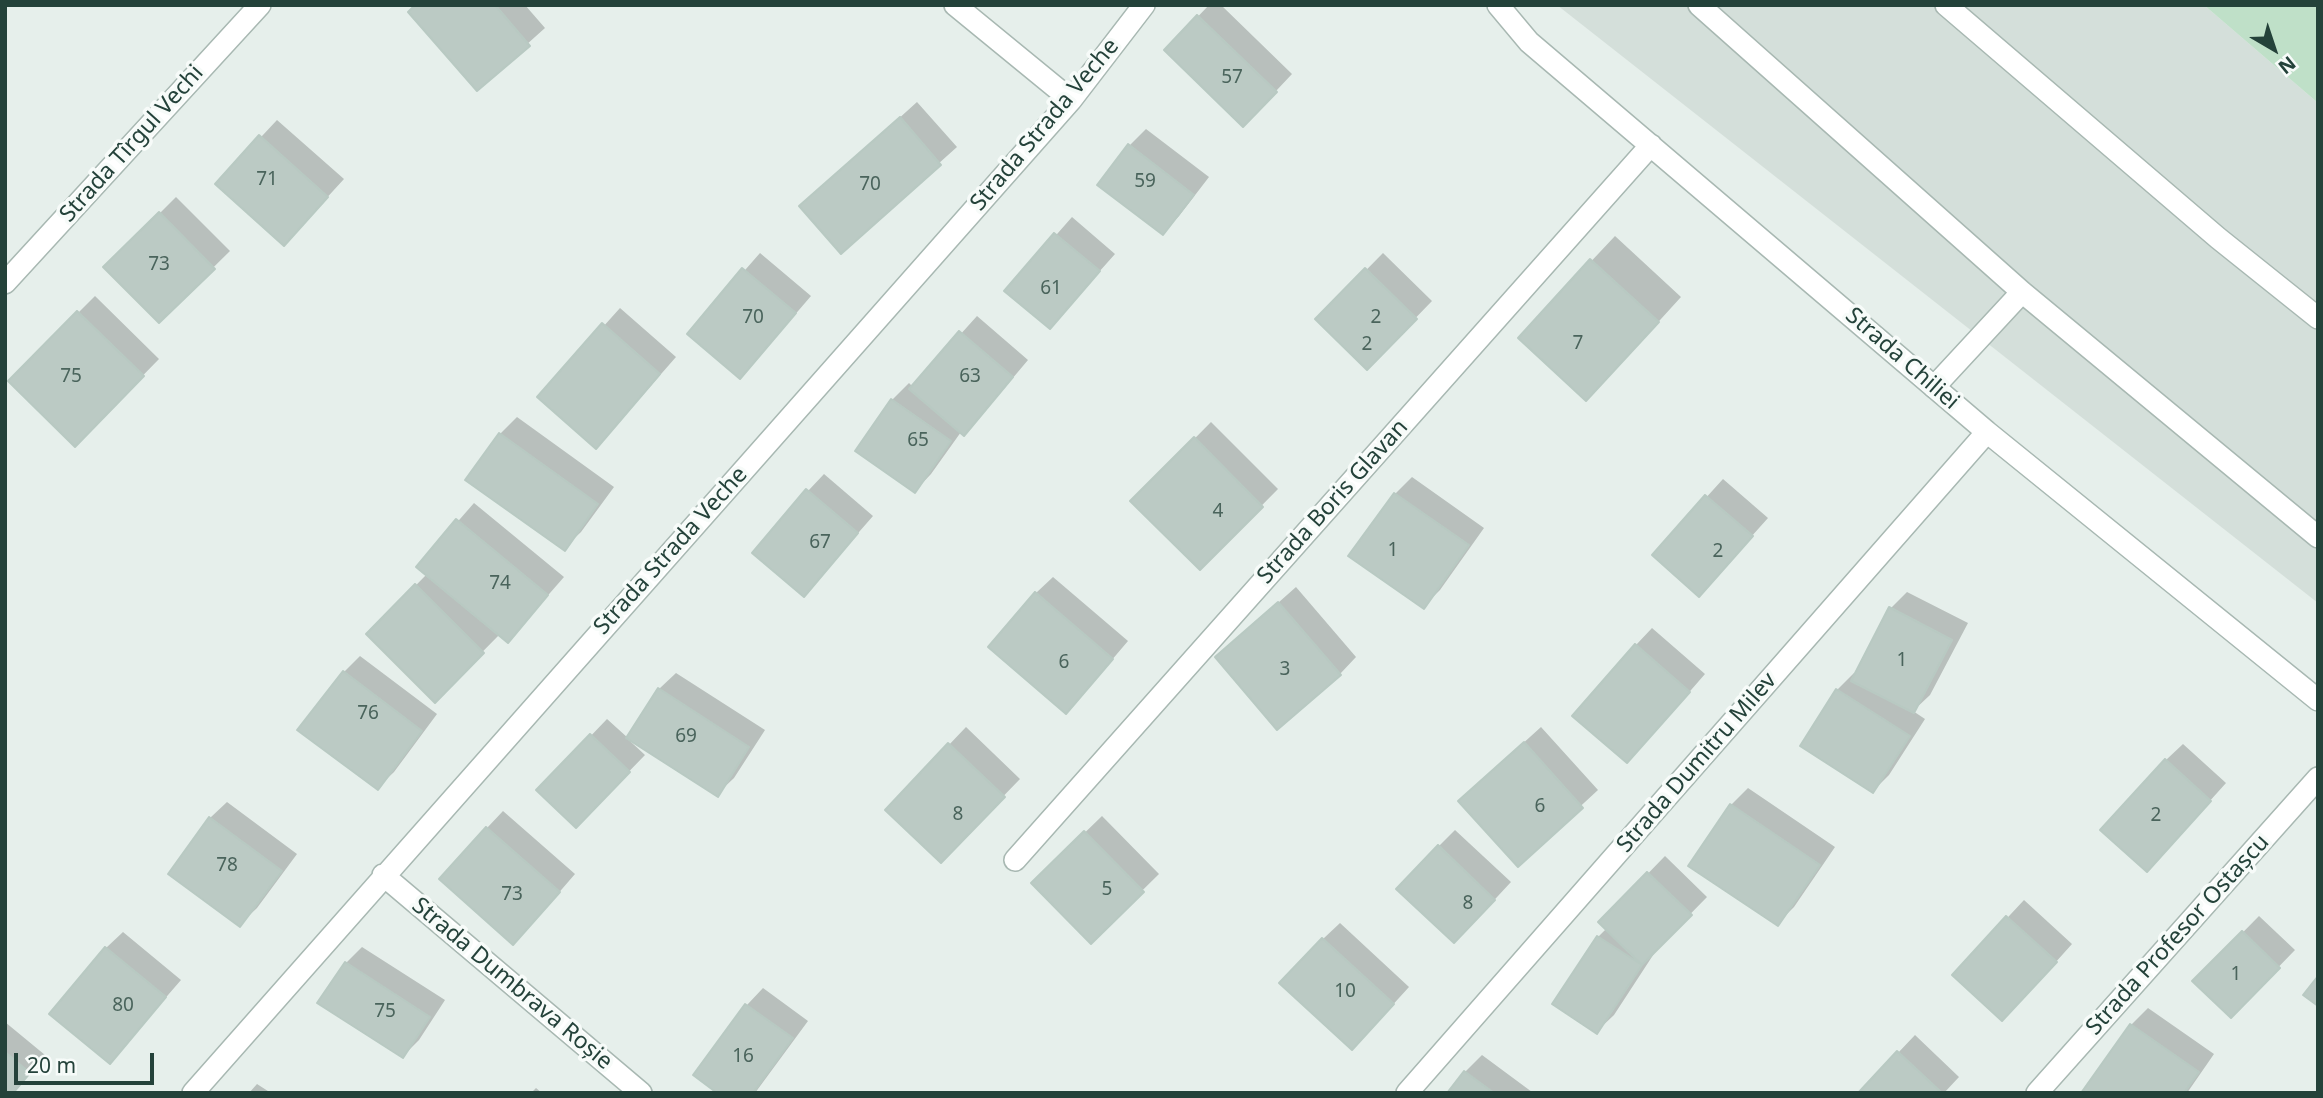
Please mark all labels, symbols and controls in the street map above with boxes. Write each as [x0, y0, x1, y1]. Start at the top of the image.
north arrow [2239, 14, 2309, 84]
street label: Strada Strada Veche [965, 33, 1125, 217]
text: N [2273, 50, 2301, 80]
street label: Strada Tîrgul Vechi [54, 60, 210, 228]
house number: 57 [1221, 67, 1243, 89]
house number: 71 [256, 169, 278, 191]
house number: 59 [1134, 171, 1156, 193]
house number: 70 [859, 174, 881, 196]
house number: 73 [148, 254, 170, 276]
house number: 61 [1040, 278, 1062, 300]
street label: Strada Chiliei [1840, 302, 1964, 416]
house number: 70 [742, 307, 764, 329]
house number: 2 [1371, 307, 1381, 329]
house number: 7 [1573, 333, 1583, 355]
house number: 2 [1362, 334, 1372, 356]
house number: 75 [60, 366, 82, 388]
house number: 63 [959, 366, 981, 388]
street label: Strada Boris Glavan [1252, 414, 1414, 590]
house number: 65 [907, 430, 929, 452]
street label: Strada Strada Veche [588, 461, 754, 641]
house number: 4 [1213, 501, 1223, 523]
house number: 67 [809, 532, 831, 554]
house number: 1 [1388, 540, 1398, 562]
house number: 2 [1713, 541, 1723, 563]
house number: 74 [489, 573, 511, 595]
house number: 1 [1897, 650, 1907, 672]
house number: 6 [1059, 652, 1069, 674]
house number: 3 [1280, 659, 1290, 681]
street label: Strada Dumitru Milev [1611, 667, 1783, 859]
house number: 76 [357, 703, 379, 725]
house number: 69 [675, 726, 697, 748]
house number: 6 [1535, 796, 1545, 818]
house number: 8 [953, 804, 963, 826]
house number: 2 [2151, 805, 2161, 827]
street label: Strada Profesor Ostașcu [2081, 829, 2275, 1041]
house number: 78 [216, 855, 238, 877]
house number: 5 [1102, 879, 1112, 901]
house number: 73 [501, 884, 523, 906]
street label: Strada Dumbrava Roșie [406, 892, 618, 1076]
house number: 8 [1463, 893, 1473, 915]
house number: 1 [2231, 964, 2241, 986]
house number: 10 [1334, 981, 1356, 1003]
house number: 80 [112, 995, 134, 1017]
house number: 75 [374, 1001, 396, 1023]
scale bar [18, 1038, 158, 1082]
house number: 16 [732, 1046, 754, 1068]
text: 20 m [27, 1051, 76, 1079]

